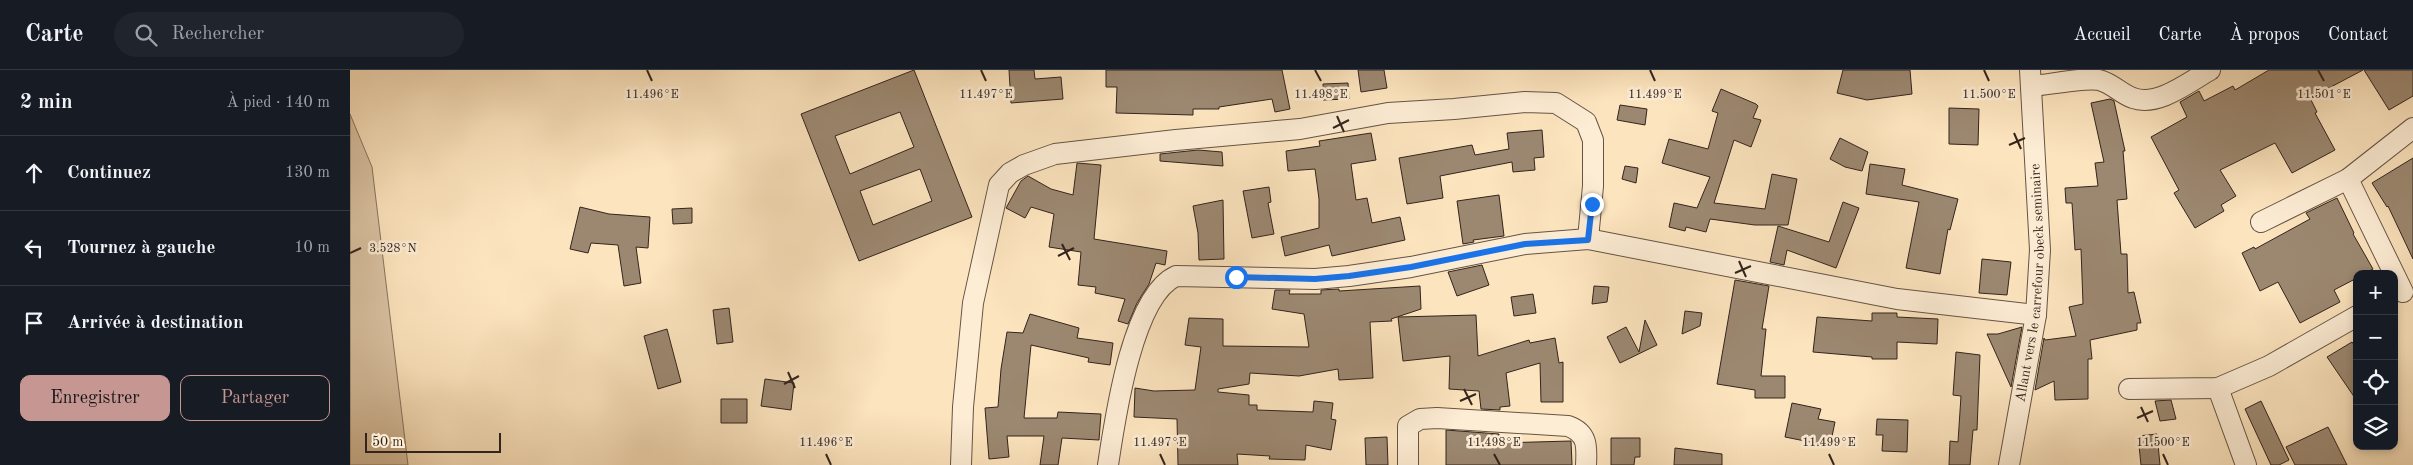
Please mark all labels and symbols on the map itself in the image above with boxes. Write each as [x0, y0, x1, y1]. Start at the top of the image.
text: 11.500°E [1962, 88, 2016, 101]
text: 11.501°E [2297, 88, 2351, 101]
text: 11.496°E [625, 89, 679, 101]
text: 11.497°E [959, 89, 1013, 101]
text: 11.498°E [1294, 89, 1348, 101]
text: 11.499°E [1628, 89, 1682, 101]
street label: Allant vers le carrefour obeck seminaire [2013, 163, 2047, 403]
route end [1581, 193, 1604, 216]
text: 3.528°N [369, 242, 417, 255]
route start [1225, 266, 1248, 289]
scale bar [365, 430, 501, 453]
text: 11.500°E [2136, 436, 2190, 449]
text: 11.496°E [799, 437, 853, 449]
text: 11.497°E [1133, 437, 1187, 449]
text: 11.498°E [1467, 437, 1521, 449]
text: 11.499°E [1802, 437, 1856, 449]

